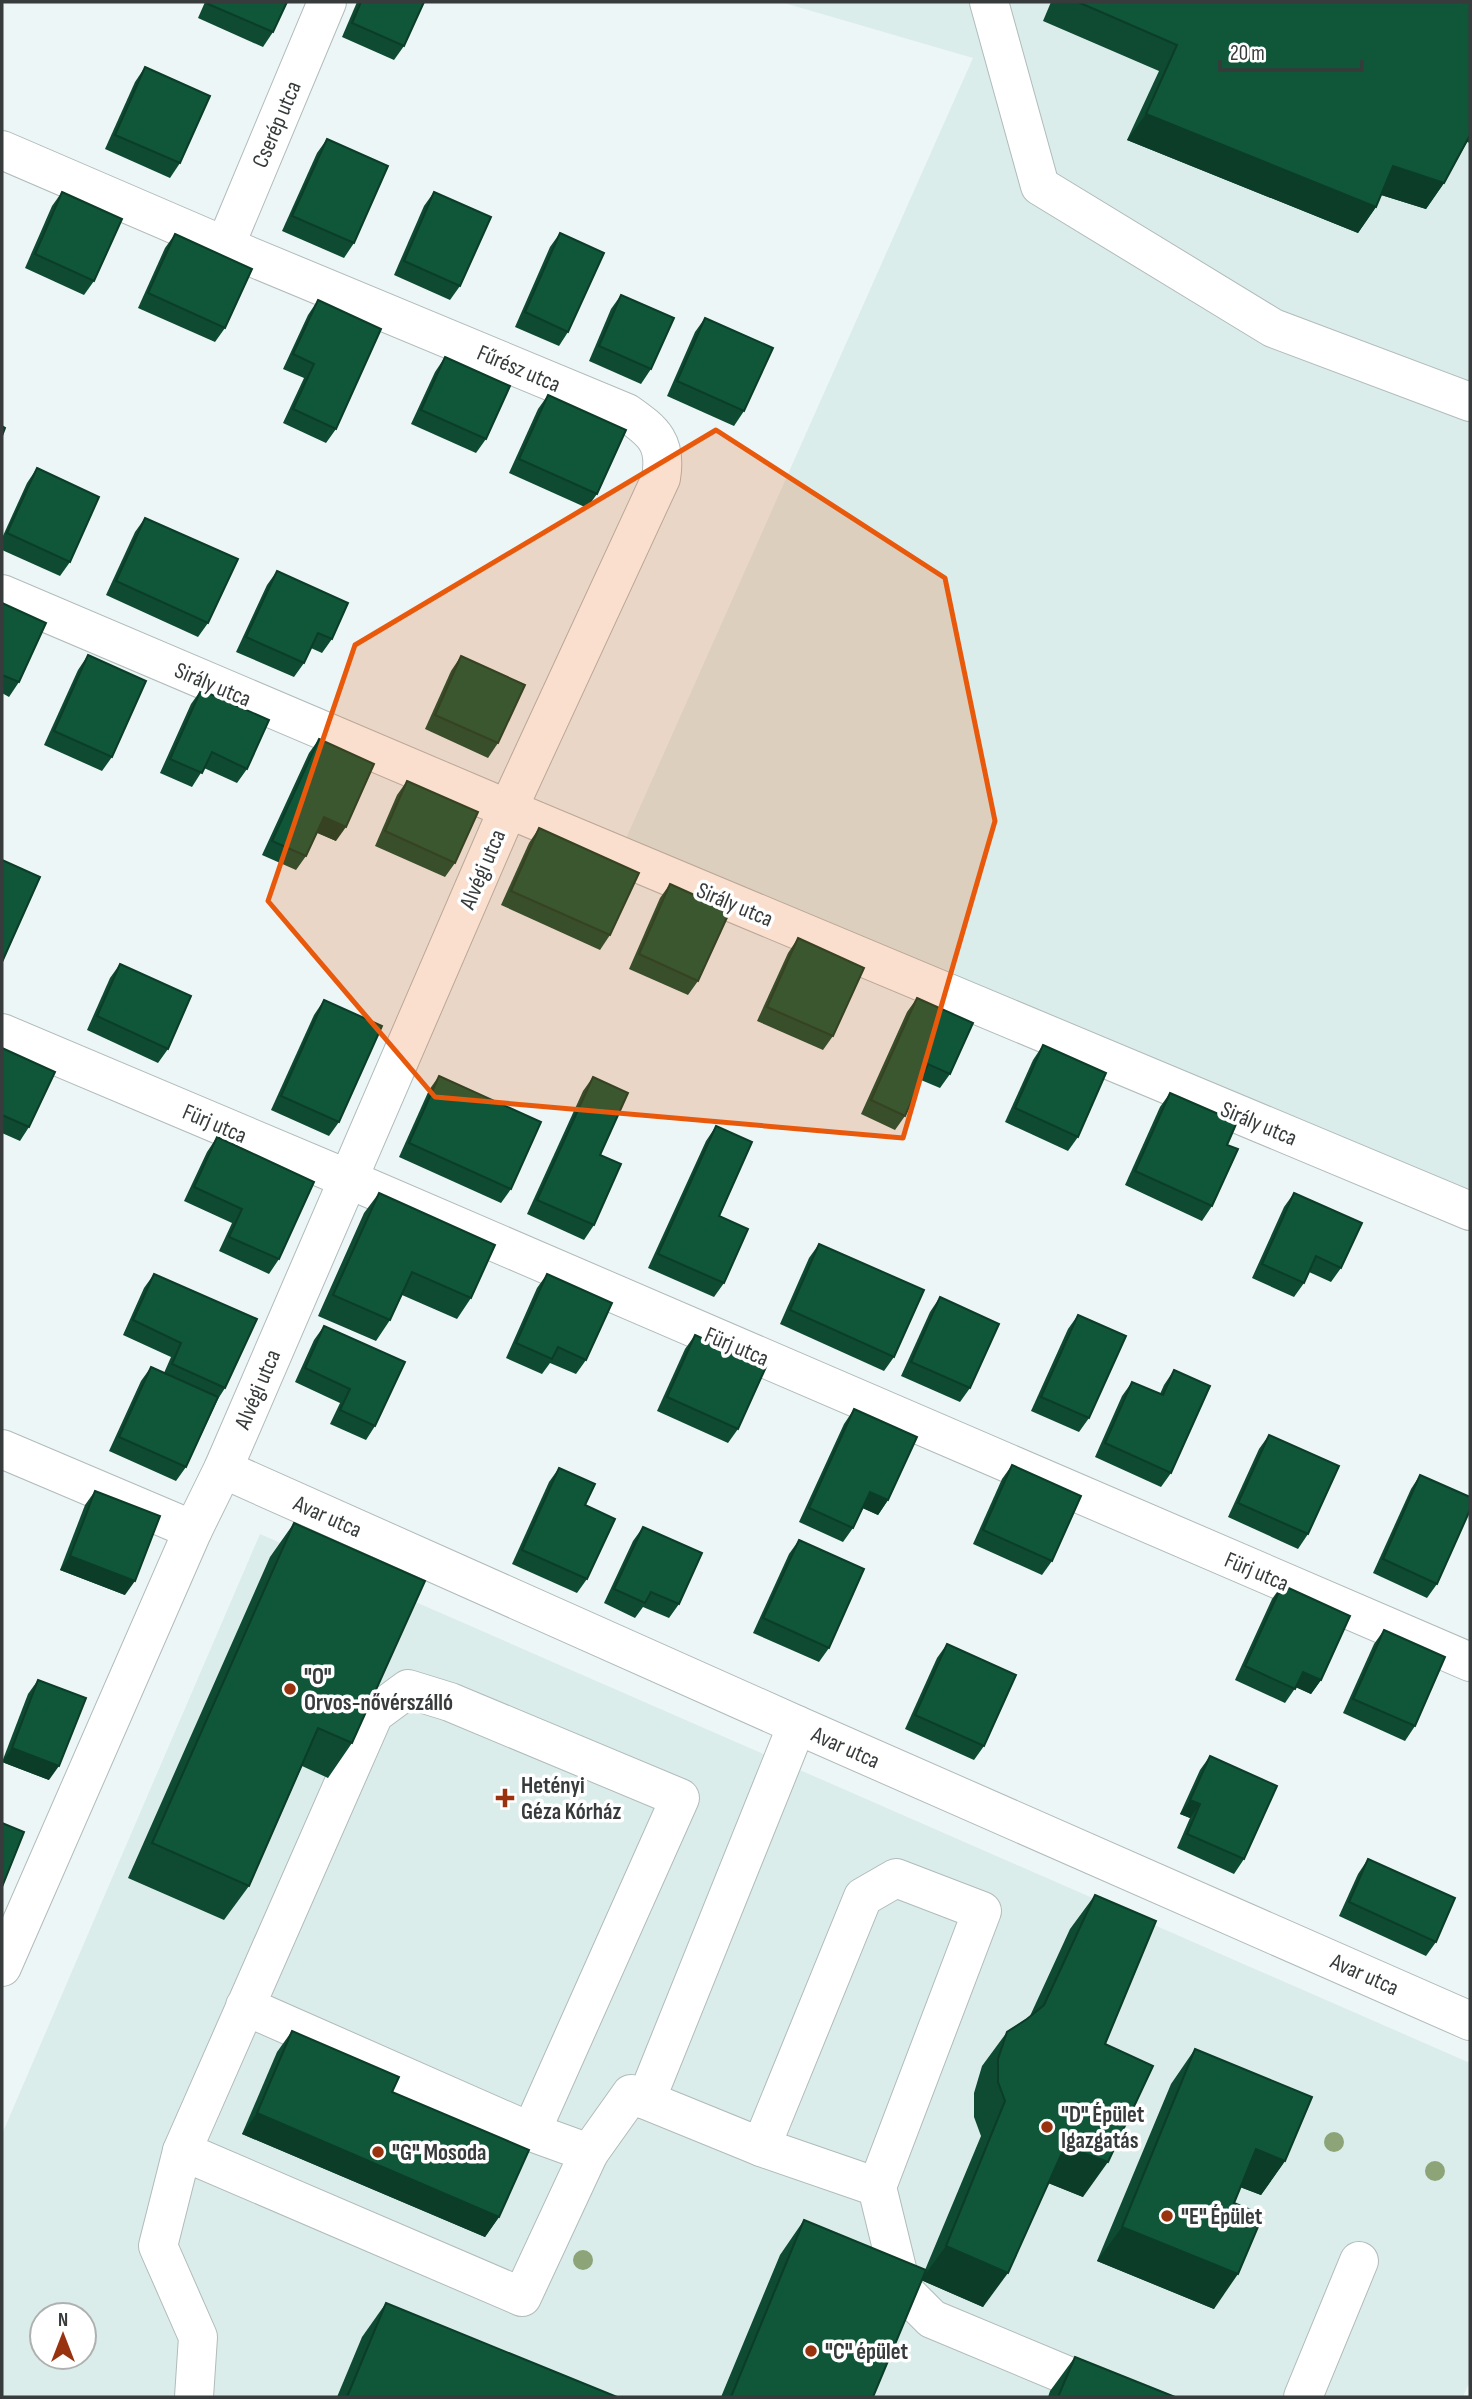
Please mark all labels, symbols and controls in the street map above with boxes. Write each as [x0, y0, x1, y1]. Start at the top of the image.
scale bar [1220, 28, 1362, 72]
text: 20 m [1230, 41, 1265, 66]
street label: Cserép utca [246, 77, 308, 172]
street label: Fűrész utca [473, 339, 565, 399]
street label: Sirály utca [170, 656, 255, 713]
street label: Alvégi utca [453, 825, 512, 914]
street label: Sirály utca [692, 876, 777, 933]
street label: Sirály utca [1216, 1095, 1301, 1152]
street label: Fürj utca [178, 1098, 251, 1150]
street label: Fürj utca [700, 1321, 773, 1373]
street label: Alvégi utca [228, 1345, 287, 1434]
street label: Avar utca [288, 1489, 366, 1544]
street label: Fürj utca [1220, 1546, 1293, 1598]
place label: "O" Orvos-nővérszálló [304, 1663, 453, 1717]
marker: "O" Orvos-nővérszálló [282, 1681, 298, 1697]
street label: Avar utca [806, 1720, 884, 1775]
place label: Hetényi Géza Kórház [521, 1772, 621, 1826]
marker: Hetényi Géza Kórház [495, 1788, 515, 1808]
street label: Avar utca [1325, 1947, 1403, 2002]
place label: "D" Épület Igazgatás [1061, 2101, 1145, 2155]
marker: "D" Épület Igazgatás [1039, 2119, 1055, 2135]
place label: "G" Mosoda [392, 2139, 486, 2167]
marker: "G" Mosoda [370, 2144, 386, 2160]
place label: "E" Épület [1181, 2203, 1263, 2231]
marker: "E" Épület [1159, 2208, 1175, 2224]
north arrow [28, 2301, 98, 2371]
text: N [58, 2309, 68, 2332]
place label: "C" épület [825, 2338, 908, 2366]
marker: "C" épület [803, 2343, 819, 2359]

